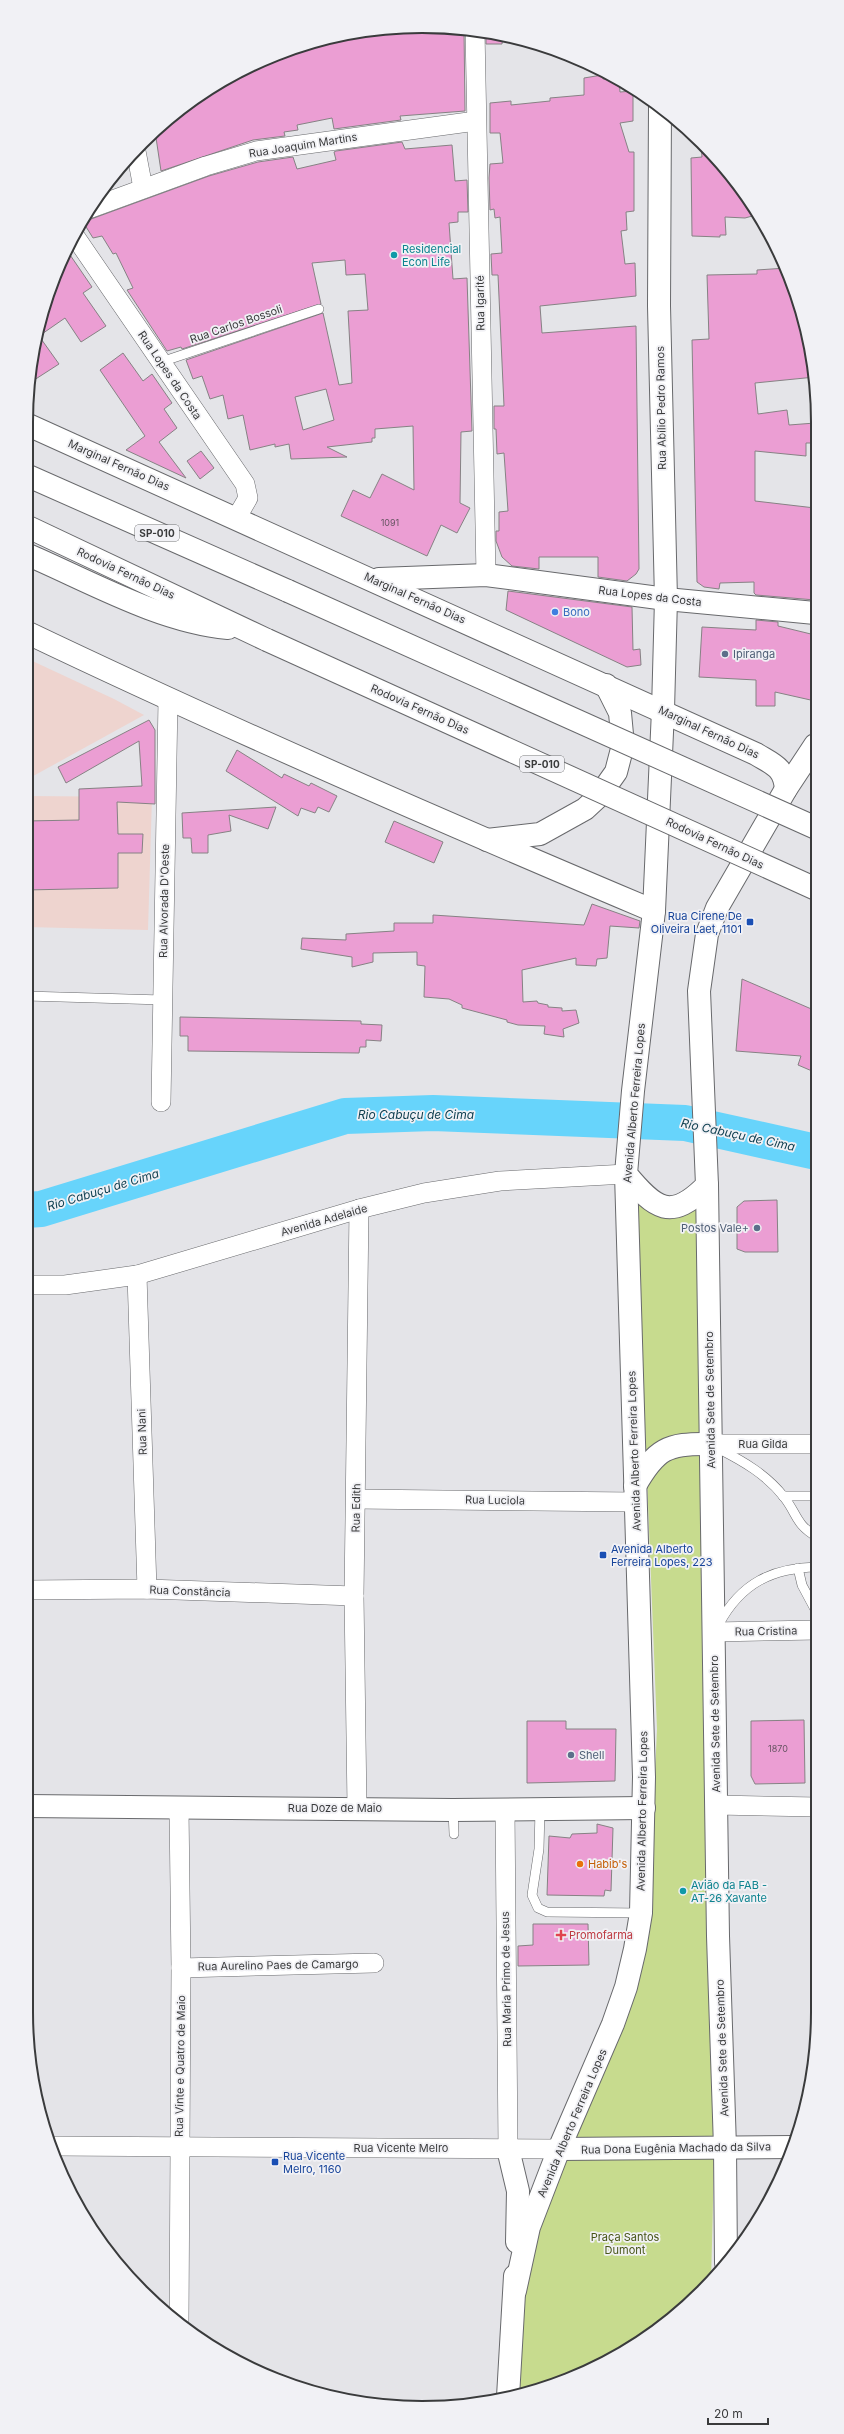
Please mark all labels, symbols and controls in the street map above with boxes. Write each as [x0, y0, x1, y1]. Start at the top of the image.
street label: Rua Joaquim Martins [248, 129, 358, 160]
place label: Residencial Econ Life [402, 242, 461, 269]
marker: Residencial Econ Life [389, 250, 399, 260]
street label: Rua Igarité [473, 275, 487, 331]
street label: Rua Carlos Bossoli [188, 302, 284, 346]
street label: Rua Lopes da Costa [135, 328, 205, 422]
street label: Rua Abílio Pedro Ramos [653, 346, 669, 470]
street label: Marginal Fernão Dias [66, 436, 172, 494]
house number: 1091 [381, 517, 399, 528]
road number: SP-010 [135, 525, 179, 541]
street label: Rodovia Fernão Dias [75, 544, 177, 602]
street label: Marginal Fernão Dias [362, 569, 468, 627]
street label: Rua Lopes da Costa [598, 583, 702, 609]
place label: Bono [563, 605, 590, 619]
marker: Bono [550, 607, 560, 617]
place label: Ipiranga [733, 647, 775, 661]
marker: Ipiranga [720, 649, 730, 659]
street label: Rodovia Fernão Dias [369, 681, 472, 737]
street label: Marginal Fernão Dias [656, 702, 762, 762]
road number: SP-010 [520, 756, 564, 772]
street label: Rodovia Fernão Dias [664, 814, 766, 872]
street label: Rua Alvorada D'Oeste [156, 844, 172, 958]
place label: Rua Cirene De Oliveira Laet, 1101 [651, 909, 742, 936]
marker: Rua Cirene De Oliveira Laet, 1101 [745, 917, 755, 927]
street label: Avenida Alberto Ferreira Lopes [620, 1022, 648, 1183]
water label: Rio Cabuçu de Cima [358, 1107, 474, 1122]
water label: Rio Cabuçu de Cima [680, 1115, 797, 1154]
water label: Rio Cabuçu de Cima [45, 1165, 161, 1214]
street label: Avenida Adelaide [279, 1201, 369, 1239]
place label: Postos Vale+ [681, 1221, 749, 1235]
marker: Postos Vale+ [752, 1223, 762, 1233]
street label: Avenida Sete de Setembro [702, 1331, 718, 1469]
street label: Avenida Alberto Ferreira Lopes [624, 1370, 644, 1531]
street label: Rua Nani [134, 1409, 150, 1455]
street label: Rua Gilda [738, 1437, 788, 1451]
street label: Rua Edith [349, 1483, 363, 1533]
street label: Rua Luciola [465, 1492, 525, 1508]
place label: Avenida Alberto Ferreira Lopes, 223 [611, 1542, 713, 1569]
marker: Avenida Alberto Ferreira Lopes, 223 [598, 1550, 608, 1560]
street label: Rua Constância [149, 1583, 231, 1599]
street label: Rua Cristina [735, 1623, 797, 1639]
street label: Avenida Sete de Setembro [707, 1655, 723, 1793]
street label: Avenida Alberto Ferreira Lopes [634, 1731, 650, 1891]
house number: 1870 [768, 1743, 788, 1754]
place label: Shell [579, 1748, 604, 1762]
marker: Shell [566, 1750, 576, 1760]
street label: Rua Doze de Maio [288, 1801, 383, 1815]
place label: Habib's [588, 1857, 628, 1871]
marker: Habib's [575, 1859, 585, 1869]
place label: Avião da FAB - AT-26 Xavante [691, 1878, 767, 1905]
marker: Avião da FAB - AT-26 Xavante [678, 1886, 688, 1896]
street label: Rua Maria Primo de Jesus [498, 1911, 514, 2047]
place label: Promofarma [569, 1928, 633, 1942]
marker: Promofarma [556, 1930, 566, 1940]
street label: Rua Aurelino Paes de Camargo [197, 1957, 359, 1973]
street label: Avenida Sete de Setembro [713, 1979, 731, 2117]
street label: Rua Vinte e Quatro de Maio [172, 1994, 188, 2137]
street label: Avenida Alberto Ferreira Lopes [534, 2046, 610, 2200]
street label: Rua Dona Eugênia Machado da Silva [581, 2139, 771, 2157]
street label: Rua Vicente Melro [354, 2141, 449, 2155]
place label: Rua Vicente Melro, 1160 [283, 2149, 345, 2176]
marker: Rua Vicente Melro, 1160 [270, 2157, 280, 2167]
park label: Praça Santos Dumont [591, 2230, 660, 2257]
scale bar [708, 2400, 768, 2426]
text: 20 m [714, 2406, 743, 2421]

